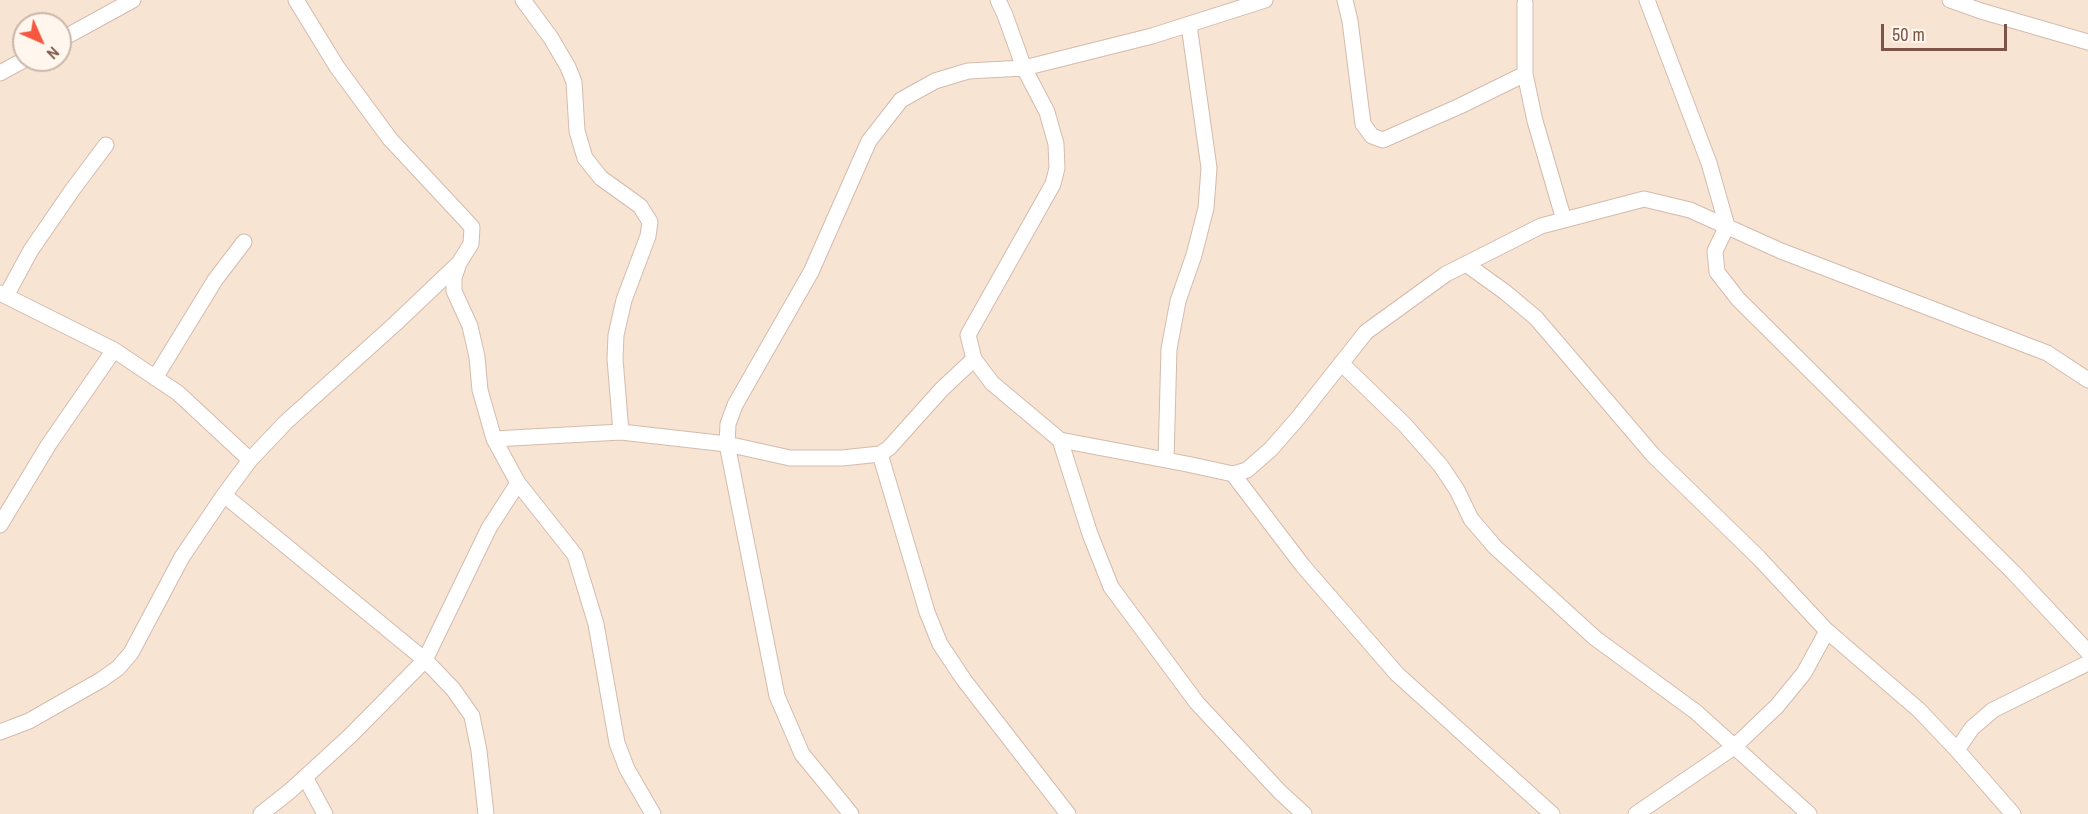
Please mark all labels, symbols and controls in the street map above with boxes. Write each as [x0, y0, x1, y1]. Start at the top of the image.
north arrow [12, 12, 72, 72]
scale bar [1884, 12, 2010, 50]
text: 50 m [1892, 22, 1925, 47]
text: N [42, 42, 64, 64]

